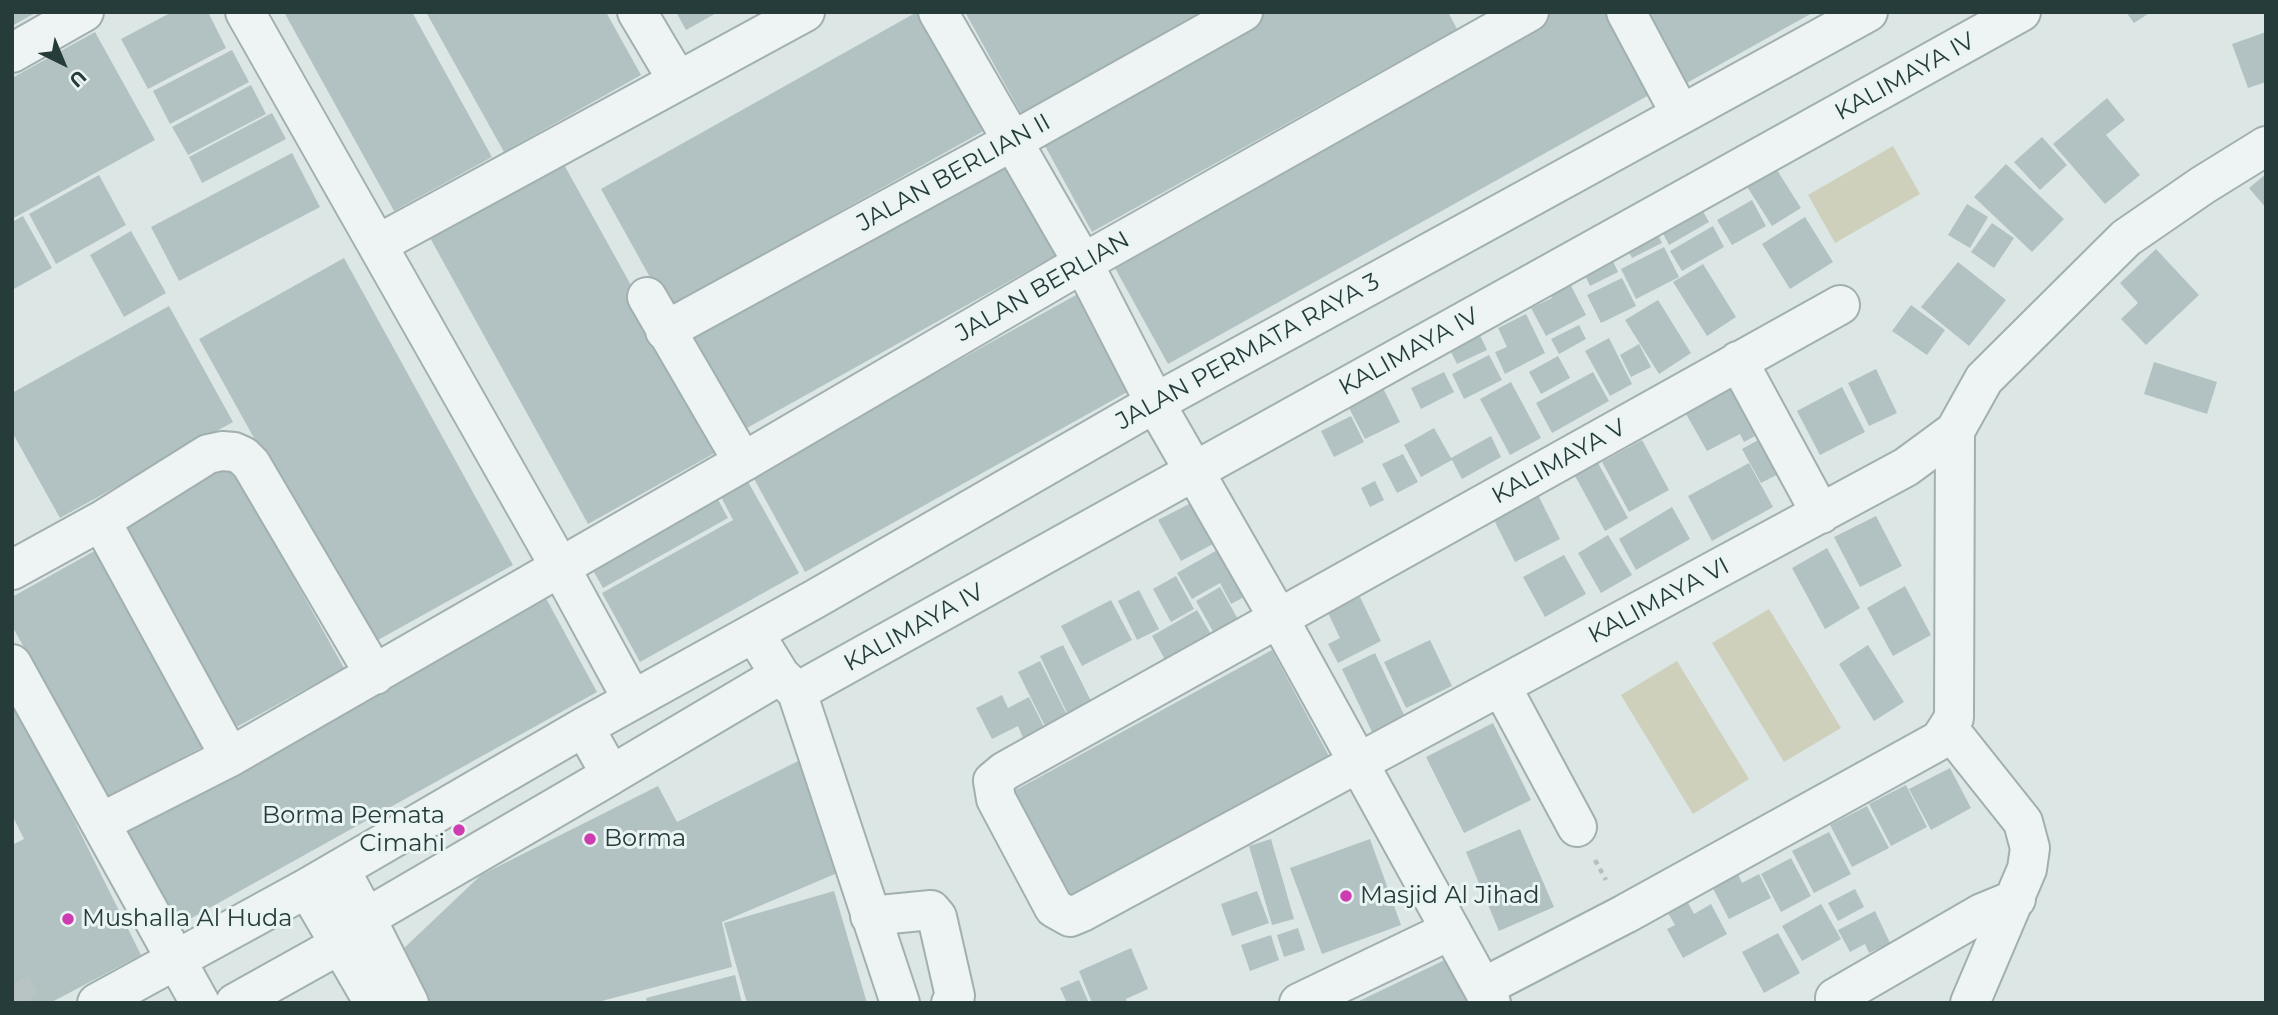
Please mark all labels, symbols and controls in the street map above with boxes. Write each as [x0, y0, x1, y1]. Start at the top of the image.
street label: KALIMAYA IV [1830, 27, 1980, 127]
north arrow [28, 28, 98, 98]
text: U [64, 65, 91, 92]
street label: JALAN BERLIAN II [852, 108, 1056, 238]
street label: JALAN BERLIAN [951, 226, 1135, 348]
street label: JALAN PERMATA RAYA 3 [1111, 267, 1385, 437]
street label: KALIMAYA IV [1334, 302, 1484, 402]
street label: KALIMAYA V [1487, 413, 1631, 511]
street label: KALIMAYA VI [1584, 552, 1734, 650]
street label: KALIMAYA IV [839, 578, 989, 678]
place label: Borma Pemata Cimahi [262, 802, 445, 858]
marker: Borma Pemata Cimahi [451, 822, 467, 838]
place label: Borma [604, 825, 686, 853]
marker: Borma [582, 831, 598, 847]
place label: Masjid Al Jihad [1360, 882, 1539, 910]
marker: Masjid Al Jihad [1338, 888, 1354, 904]
place label: Mushalla Al Huda [82, 905, 293, 933]
marker: Mushalla Al Huda [60, 911, 76, 927]

